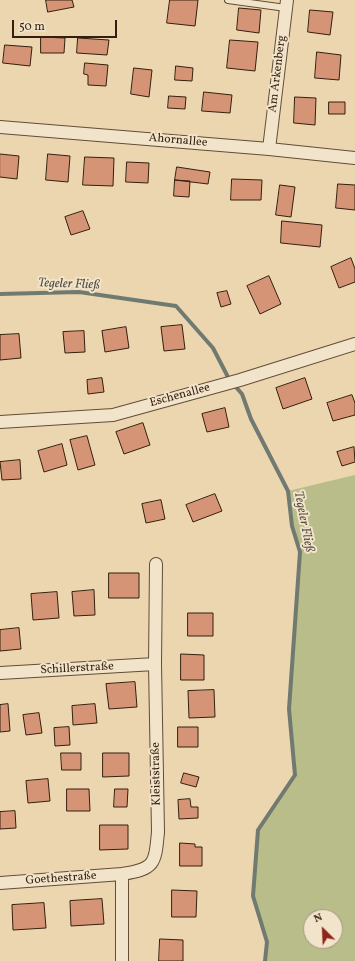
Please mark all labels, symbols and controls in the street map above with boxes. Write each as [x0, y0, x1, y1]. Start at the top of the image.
scale bar [14, 12, 119, 38]
text: 50 m [19, 19, 45, 35]
street label: Am Arkenberg [266, 35, 290, 113]
street label: Ahornallee [148, 131, 208, 151]
water label: Tegeler Fließ [38, 276, 100, 294]
street label: Eschenallee [148, 381, 212, 411]
water label: Tegeler Fließ [289, 490, 317, 554]
street label: Schillerstraße [40, 660, 114, 678]
street label: Kleiststraße [149, 742, 165, 806]
street label: Goethestraße [25, 869, 97, 889]
north arrow [303, 909, 343, 949]
text: N [312, 910, 325, 927]

